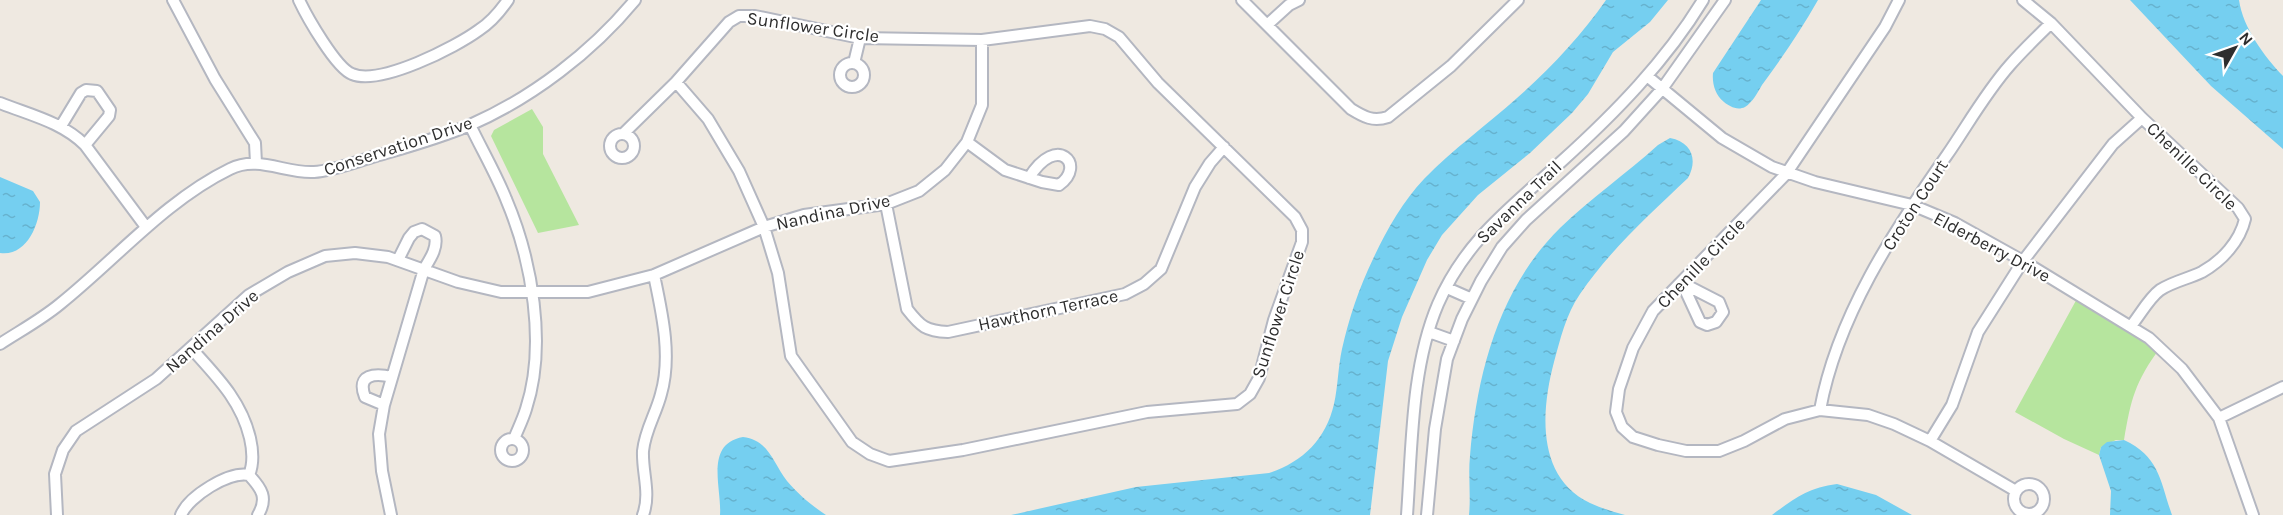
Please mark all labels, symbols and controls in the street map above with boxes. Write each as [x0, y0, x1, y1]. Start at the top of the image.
street label: Sunflower Circle [746, 7, 880, 47]
north arrow [2205, 18, 2265, 78]
text: N [2235, 28, 2257, 49]
street label: Conservation Drive [321, 112, 475, 180]
street label: Chenille Circle [2142, 117, 2242, 215]
street label: Croton Court [1877, 155, 1953, 255]
street label: Savanna Trail [1472, 156, 1566, 248]
street label: Nandina Drive [774, 189, 892, 235]
street label: Elderberry Drive [1930, 207, 2054, 287]
street label: Chenille Circle [1652, 213, 1750, 313]
street label: Sunflower Circle [1247, 247, 1309, 381]
street label: Hawthorn Terrace [976, 284, 1120, 336]
street label: Nandina Drive [161, 285, 263, 377]

